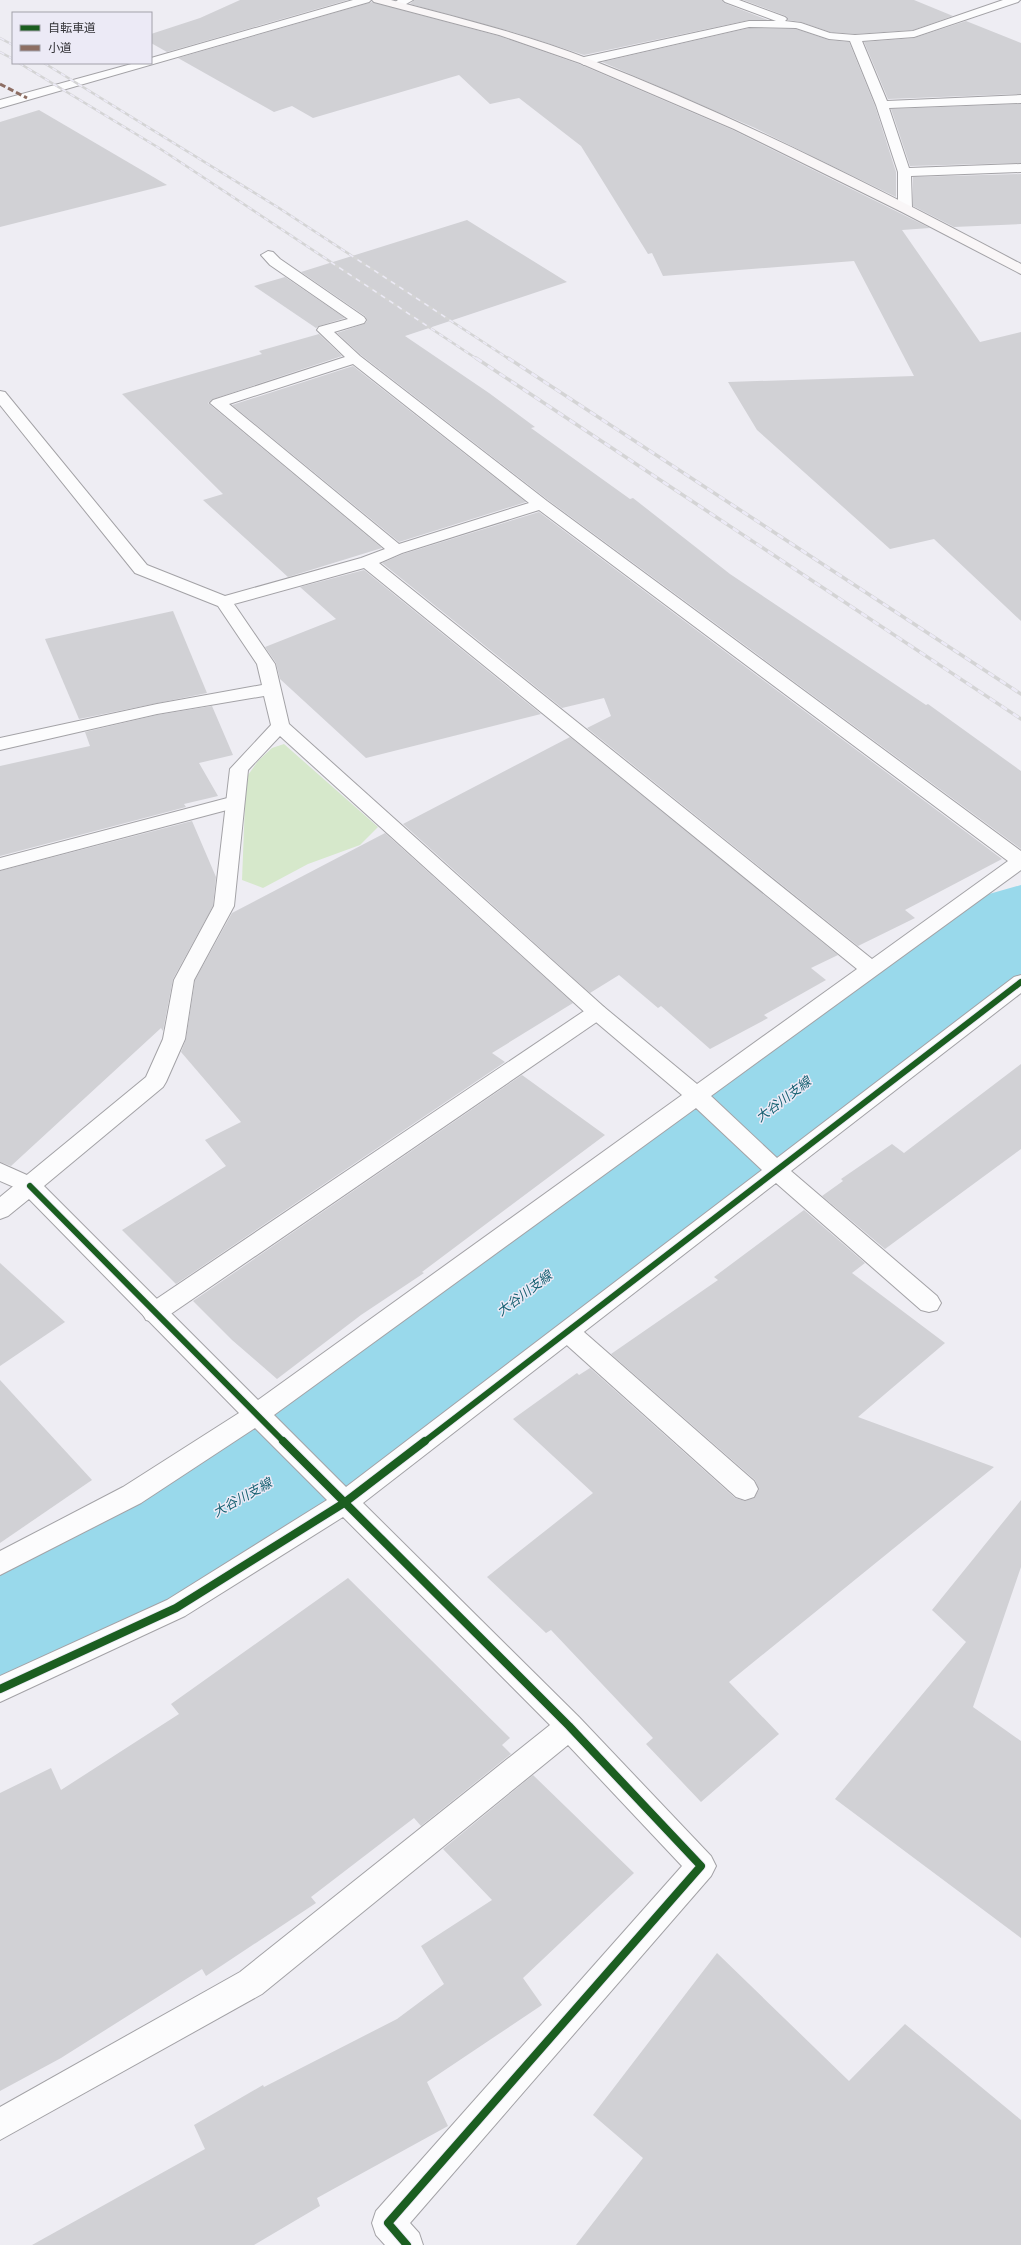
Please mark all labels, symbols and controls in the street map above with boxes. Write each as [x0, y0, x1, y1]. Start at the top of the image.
legend [12, 12, 152, 64]
text: 自転車道 [48, 19, 96, 36]
text: 小道 [48, 39, 72, 56]
water label: 大谷川支線 [752, 1071, 816, 1126]
water label: 大谷川支線 [493, 1265, 557, 1320]
water label: 大谷川支線 [209, 1472, 277, 1521]

